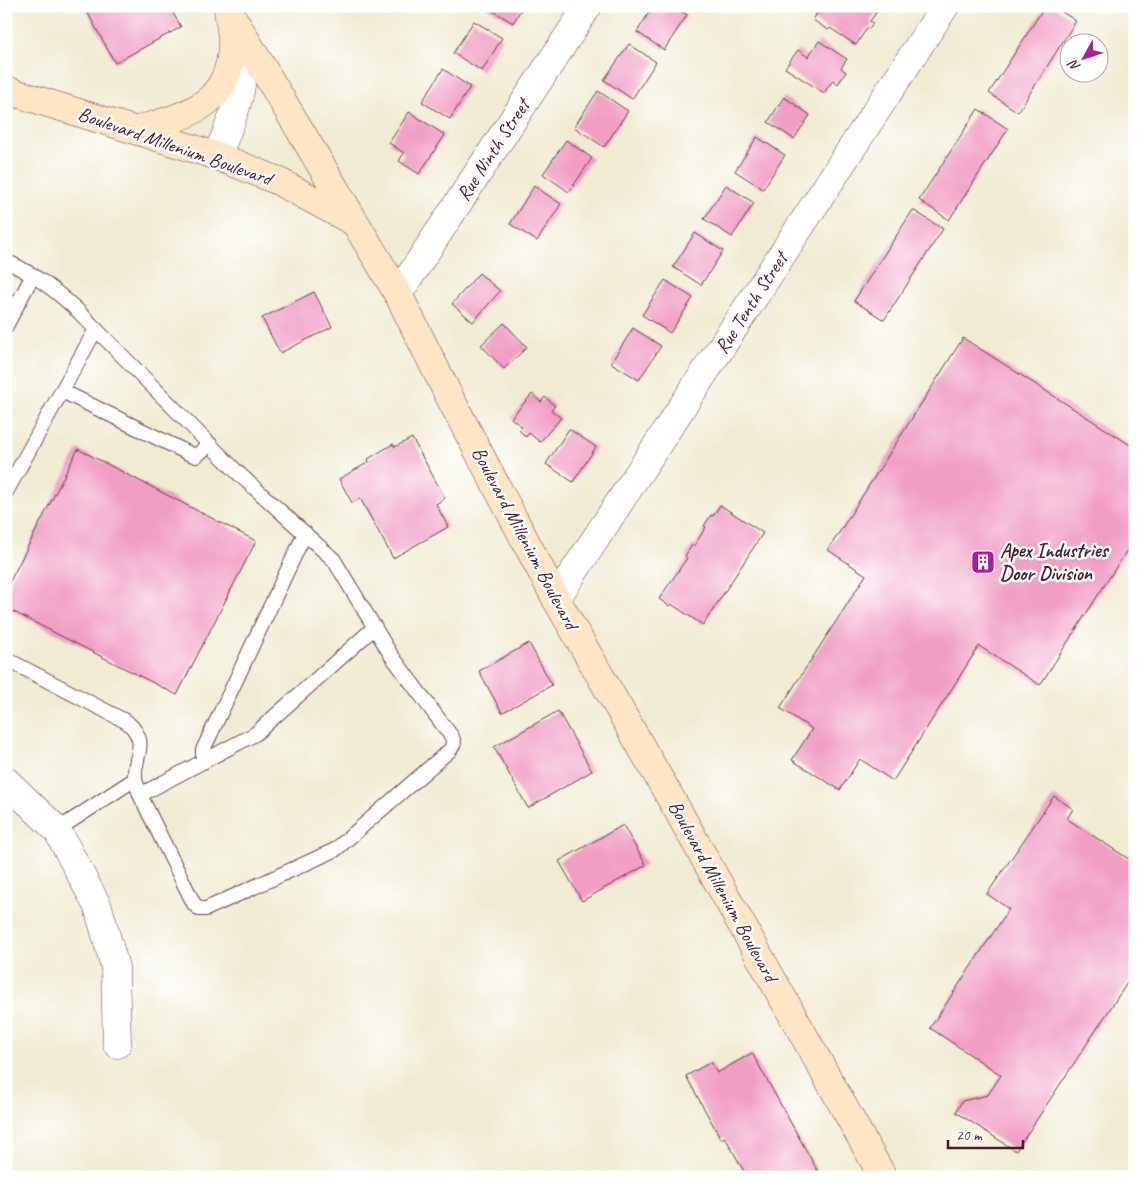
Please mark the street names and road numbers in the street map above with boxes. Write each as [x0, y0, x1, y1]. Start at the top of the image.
street label: Rue Ninth Street [451, 92, 537, 206]
street label: Boulevard Millenium Boulevard [75, 101, 278, 192]
street label: Rue Tenth Street [709, 245, 795, 358]
street label: Boulevard Millenium Boulevard [466, 442, 585, 636]
street label: Boulevard Millenium Boulevard [663, 796, 785, 989]

